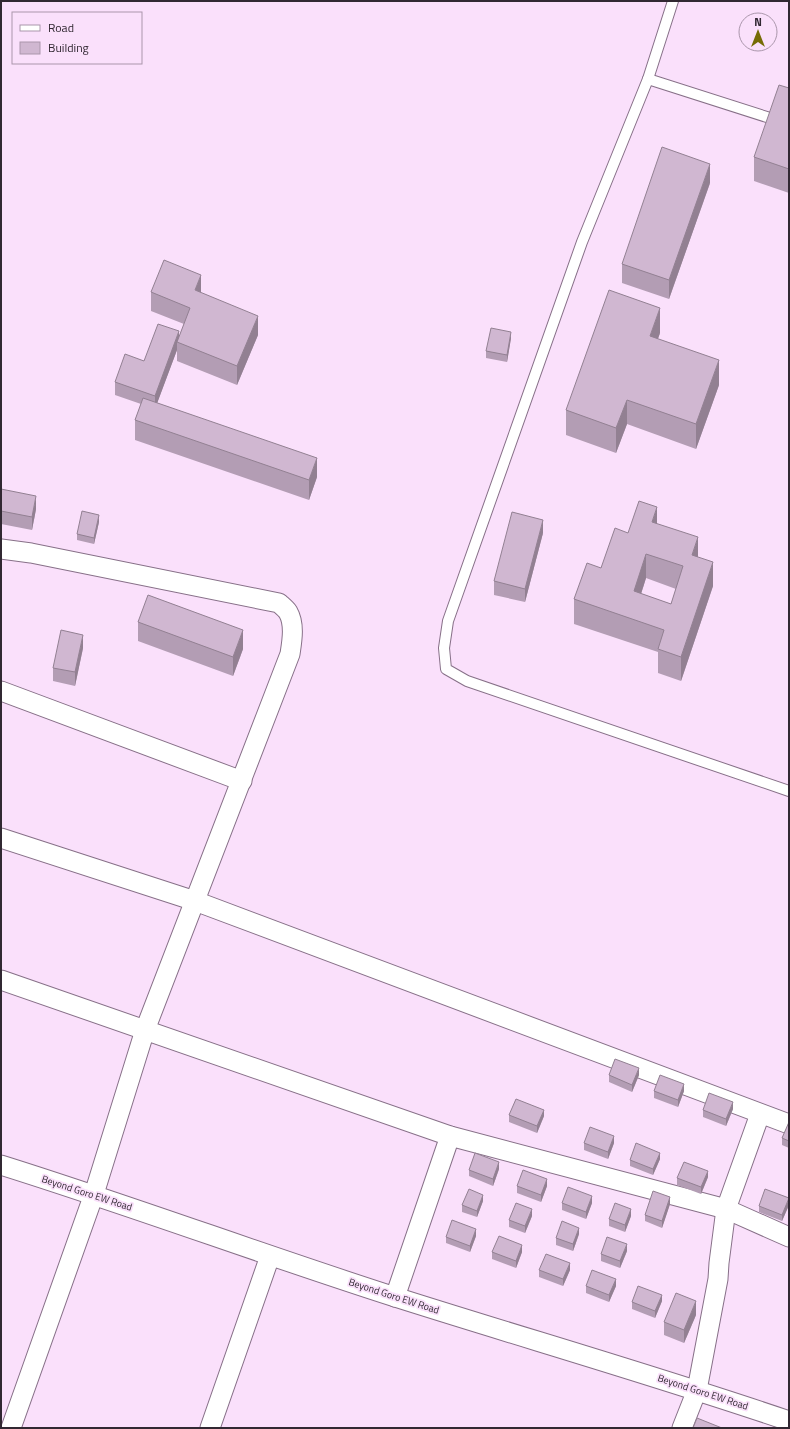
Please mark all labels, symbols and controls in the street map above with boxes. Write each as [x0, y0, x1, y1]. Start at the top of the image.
legend [12, 12, 142, 64]
north arrow [738, 12, 778, 52]
text: N [754, 14, 762, 30]
text: Road [48, 18, 74, 37]
text: Building [48, 38, 89, 57]
street label: Beyond Goro EW Road [40, 1171, 134, 1215]
street label: Beyond Goro EW Road [347, 1274, 441, 1318]
street label: Beyond Goro EW Road [656, 1370, 750, 1414]

